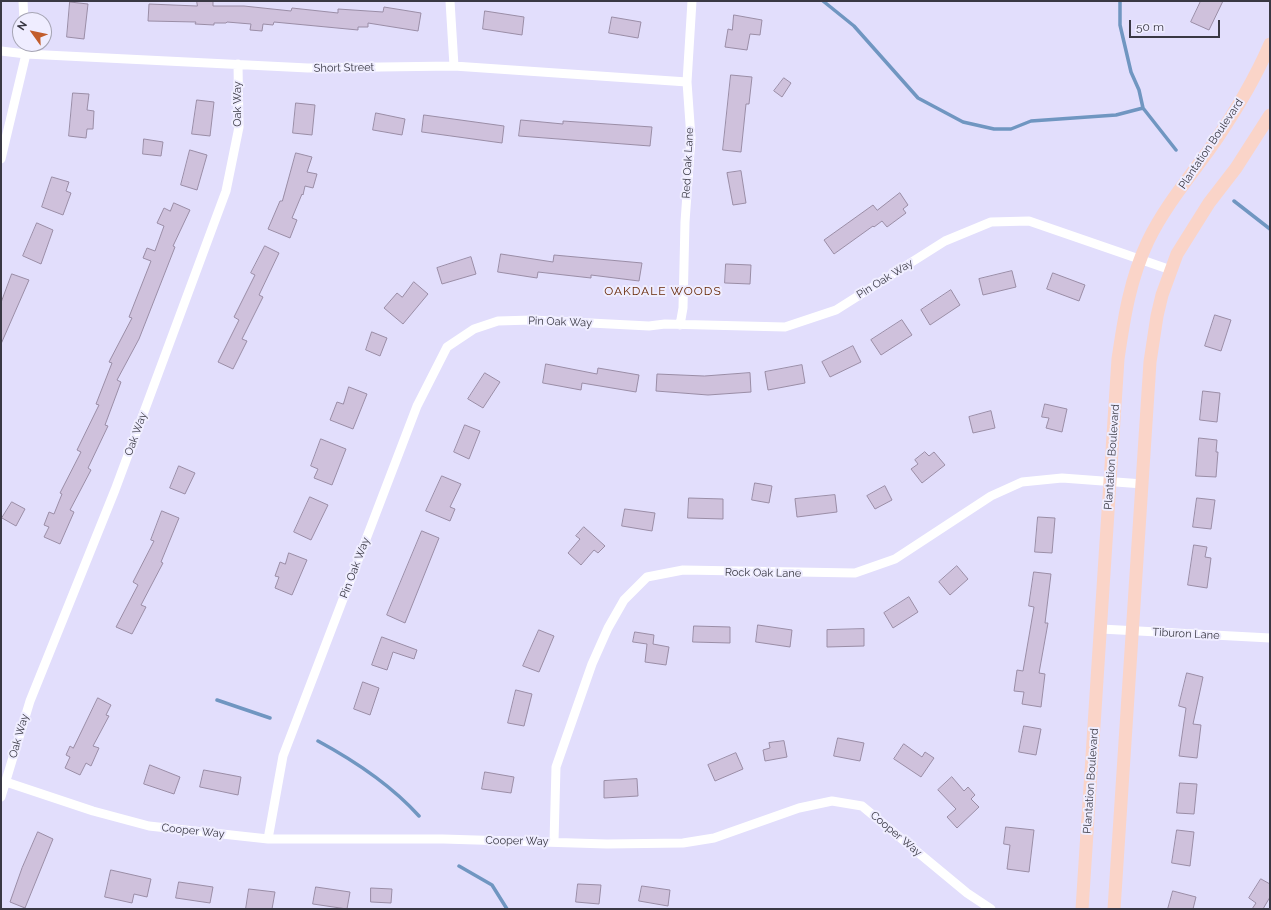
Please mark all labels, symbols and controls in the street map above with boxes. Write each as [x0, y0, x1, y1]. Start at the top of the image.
north arrow [12, 12, 52, 52]
scale bar [1131, 12, 1222, 38]
text: N [15, 19, 30, 33]
text: 50 m [1136, 20, 1164, 34]
street label: Short Street [314, 61, 374, 75]
street label: Oak Way [231, 81, 245, 127]
street label: Plantation Boulevard [1176, 97, 1246, 191]
street label: Red Oak Lane [680, 127, 696, 199]
street label: Pin Oak Way [854, 256, 916, 302]
district label: OAKDALE WOODS [604, 284, 722, 298]
street label: Pin Oak Way [528, 314, 592, 330]
street label: Plantation Boulevard [1102, 404, 1122, 510]
street label: Oak Way [122, 410, 150, 458]
street label: Pin Oak Way [337, 536, 373, 600]
street label: Rock Oak Lane [725, 566, 801, 580]
street label: Tiburon Lane [1152, 626, 1220, 642]
street label: Oak Way [6, 712, 32, 760]
street label: Plantation Boulevard [1081, 728, 1101, 834]
street label: Cooper Way [868, 809, 924, 859]
street label: Cooper Way [161, 821, 225, 841]
street label: Cooper Way [485, 834, 549, 848]

